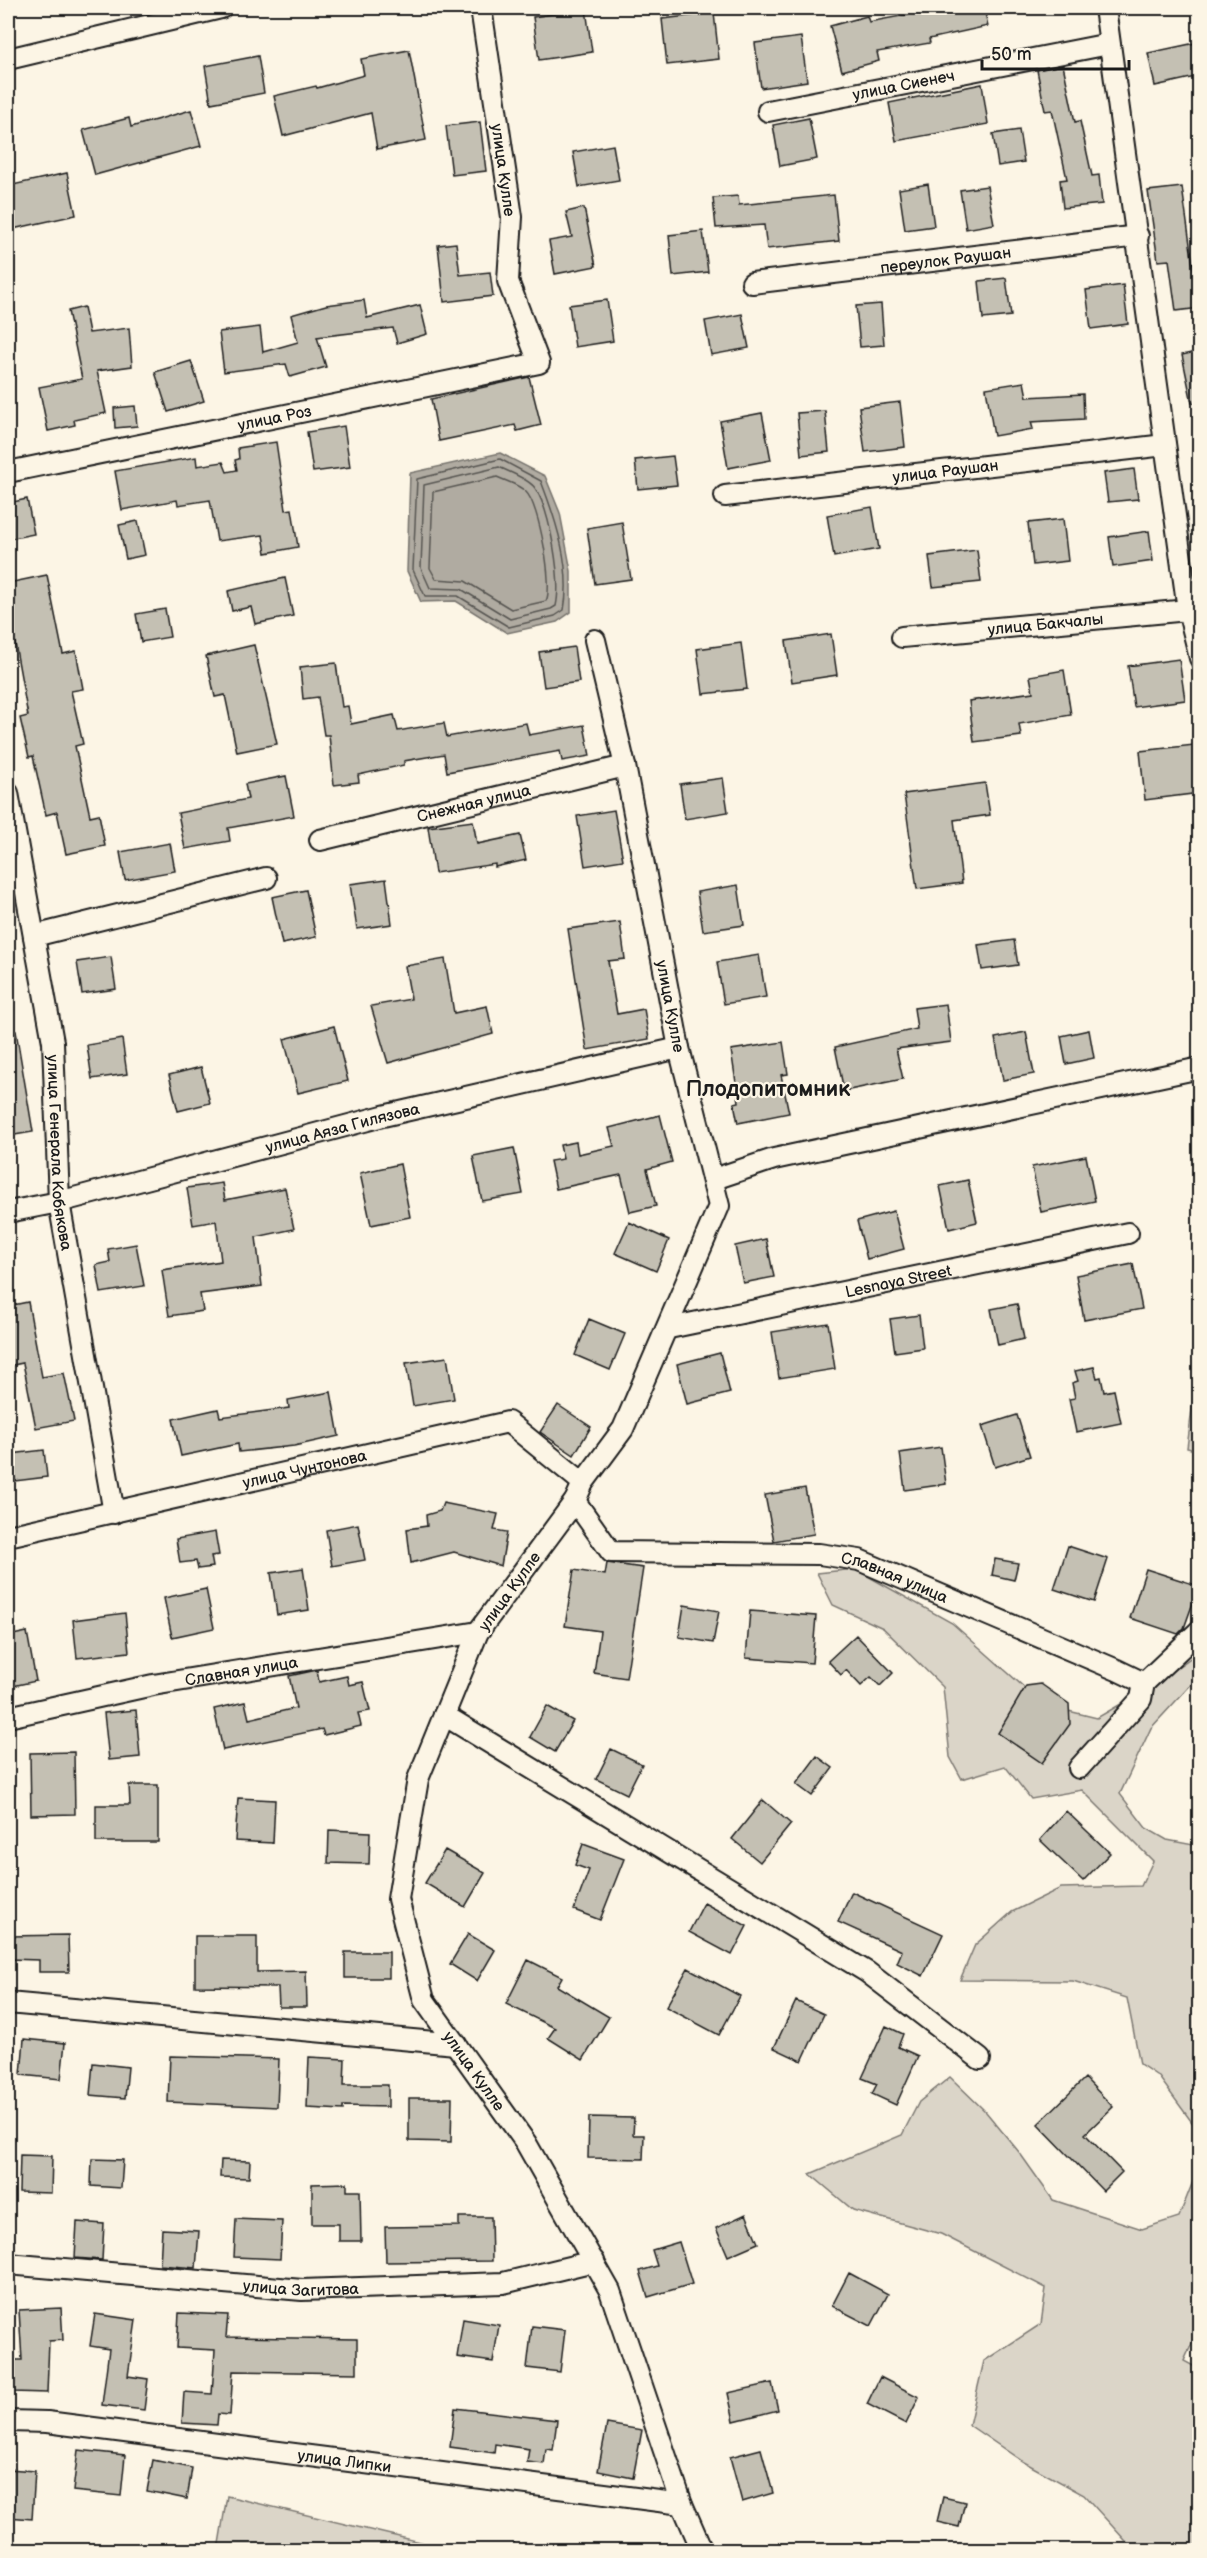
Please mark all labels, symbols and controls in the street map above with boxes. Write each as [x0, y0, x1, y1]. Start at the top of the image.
scale bar [982, 33, 1129, 71]
text: 50 m [991, 44, 1032, 65]
street label: улица Сиенеч [851, 67, 956, 105]
street label: улица Кулле [487, 123, 518, 218]
street label: переулок Раушан [879, 244, 1012, 278]
street label: улица Роз [236, 402, 314, 436]
street label: улица Раушан [892, 456, 1000, 487]
street label: улица Бакчалы [987, 610, 1104, 640]
street label: Снежная улица [415, 781, 533, 827]
street label: улица Кулле [651, 959, 688, 1054]
street label: улица Генерала Кобякова [42, 1054, 76, 1253]
district label: Плодопитомник [686, 1076, 850, 1103]
street label: улица Аяза Гилязова [264, 1100, 422, 1158]
street label: Lesnaya Street [844, 1262, 953, 1302]
street label: улица Чунтонова [241, 1446, 369, 1493]
street label: улица Кулле [475, 1548, 545, 1635]
street label: Славная улица [840, 1549, 951, 1608]
street label: Славная улица [184, 1653, 300, 1691]
street label: улица Кулле [438, 2028, 508, 2115]
street label: улица Загитова [242, 2277, 360, 2301]
street label: улица Липки [296, 2446, 392, 2477]

